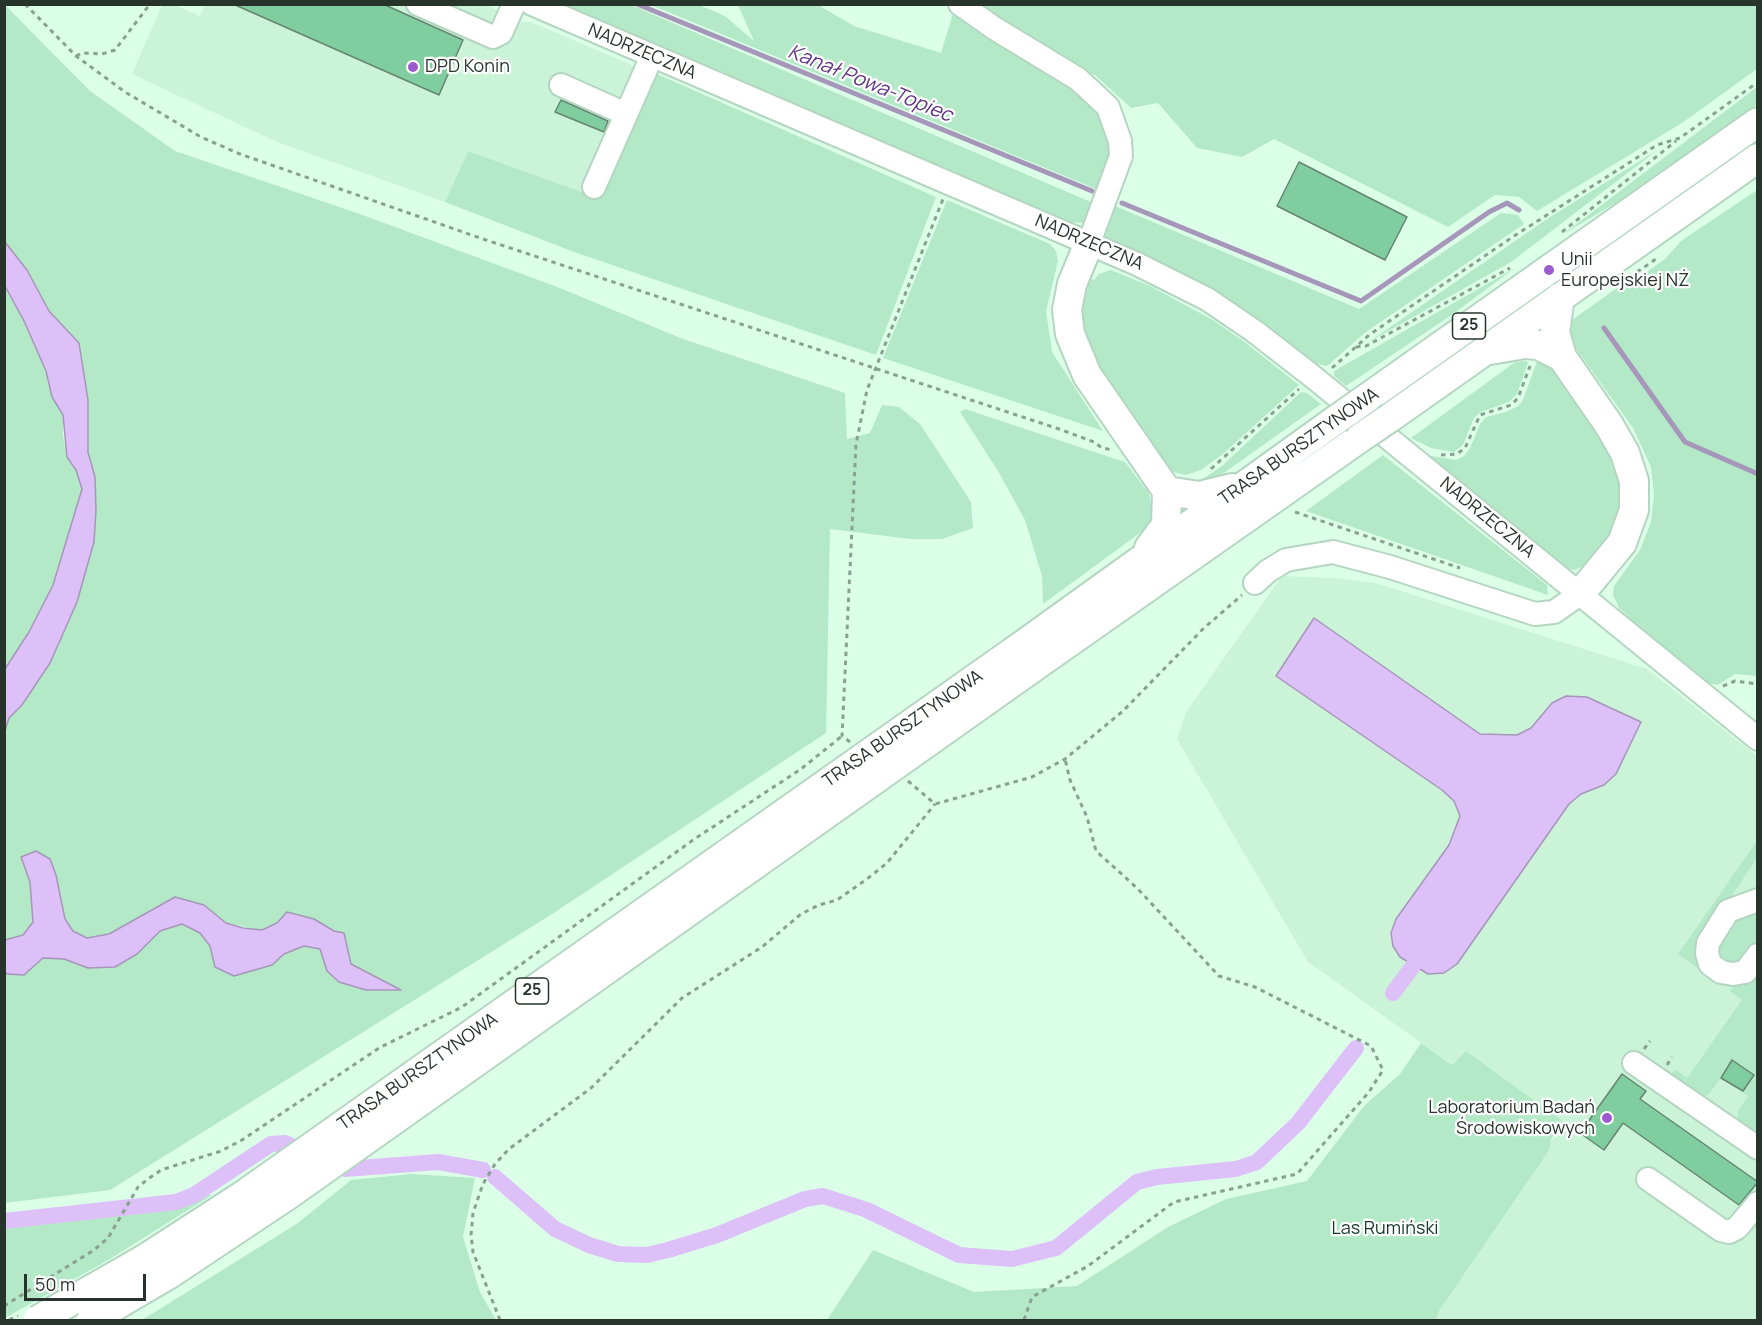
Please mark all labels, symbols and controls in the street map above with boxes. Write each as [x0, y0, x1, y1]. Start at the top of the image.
street label: NADRZECZNA [585, 19, 699, 85]
water label: Kanał Powa-Topiec [784, 40, 956, 128]
place label: DPD Konin [425, 56, 510, 78]
marker: DPD Konin [406, 60, 420, 74]
street label: NADRZECZNA [1032, 210, 1146, 276]
place label: Unii Europejskiej NŻ [1561, 249, 1689, 292]
marker: Unii Europejskiej NŻ [1542, 263, 1556, 277]
road number: 25 [1452, 313, 1486, 339]
street label: TRASA BURSZTYNOWA [1215, 384, 1383, 510]
street label: NADRZECZNA [1435, 473, 1539, 563]
street label: TRASA BURSZTYNOWA [819, 666, 987, 792]
road number: 25 [516, 978, 548, 1004]
street label: TRASA BURSZTYNOWA [334, 1009, 502, 1135]
place label: Laboratorium Badań Środowiskowych [1428, 1097, 1595, 1140]
marker: Laboratorium Badań Środowiskowych [1600, 1111, 1614, 1125]
park label: Las Rumiński [1331, 1218, 1439, 1240]
scale bar [27, 1262, 148, 1300]
text: 50 m [35, 1272, 75, 1296]

